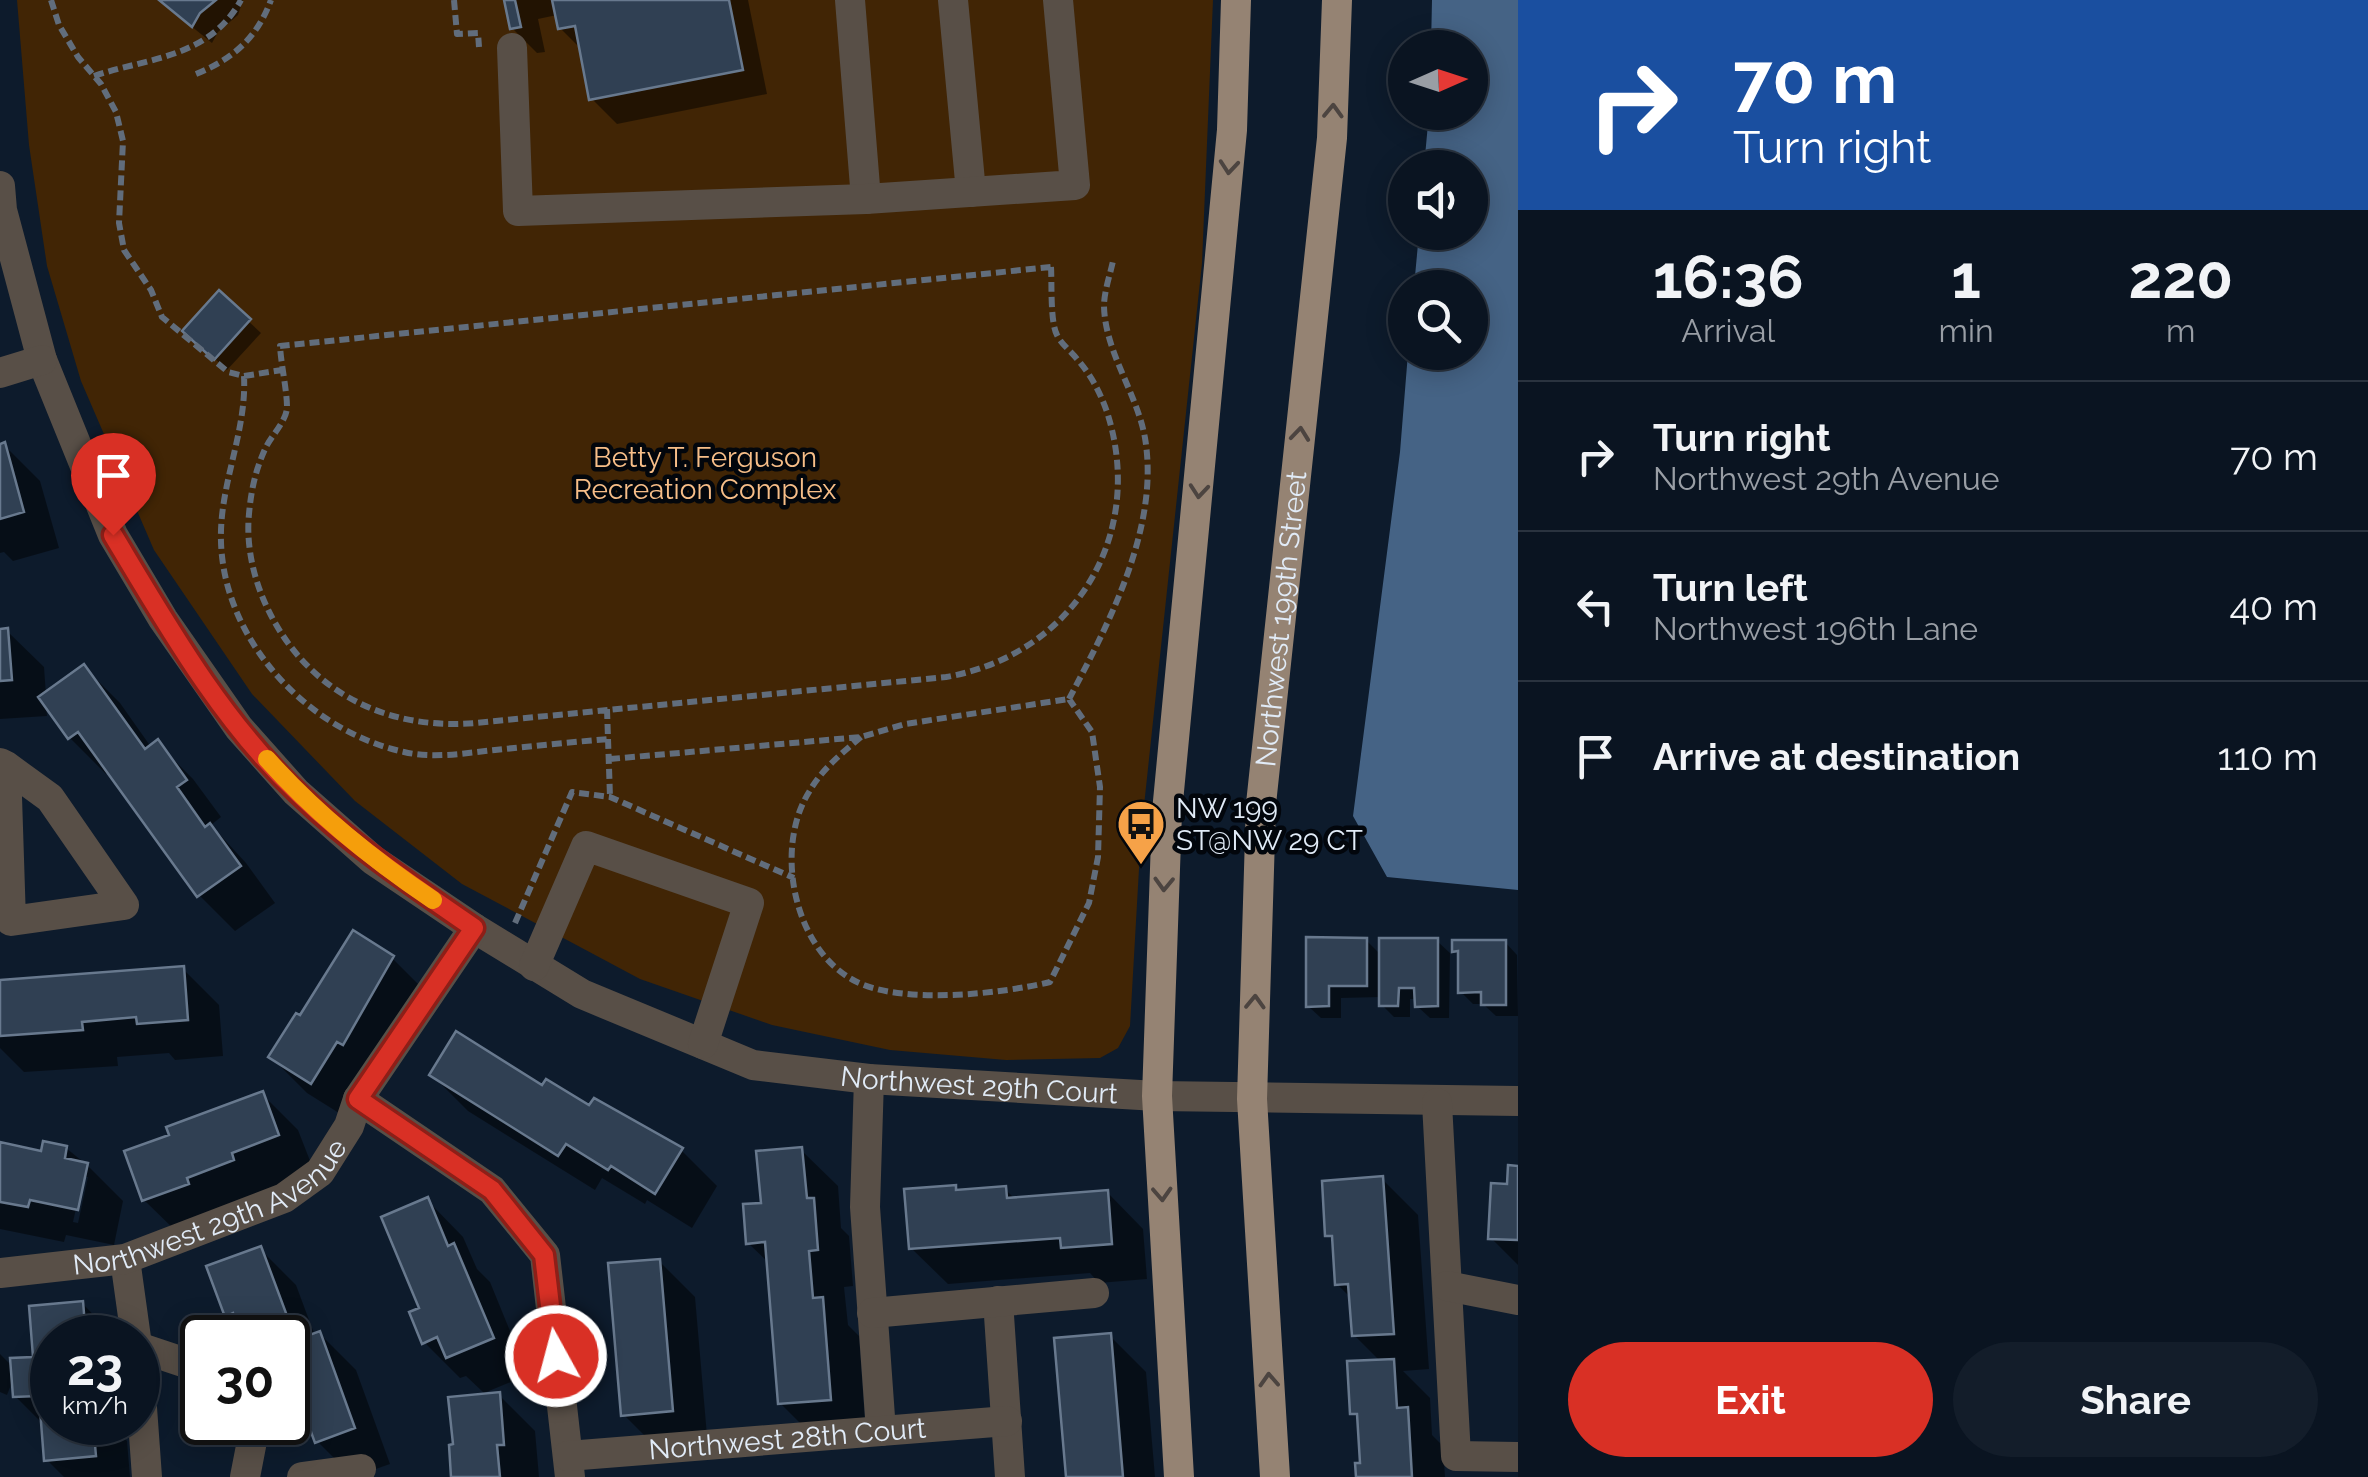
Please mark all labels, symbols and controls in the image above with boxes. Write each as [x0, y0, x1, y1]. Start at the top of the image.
north arrow [1388, 30, 1488, 130]
map controls [1388, 30, 1488, 370]
text: 70 m [1733, 37, 1897, 119]
icon: right [1568, 40, 1698, 170]
one-way arrow [1322, 102, 1343, 118]
text: Turn right [1733, 121, 1931, 174]
button: sound [1388, 150, 1488, 250]
one-way arrow [1219, 160, 1240, 176]
text: 16:36 [1653, 242, 1804, 312]
text: 1 [1951, 242, 1981, 312]
text: 220 [2129, 242, 2233, 312]
button: search [1388, 270, 1488, 370]
text: Arrival [1681, 312, 1775, 349]
text: min [1939, 312, 1994, 349]
text: m [2166, 312, 2196, 349]
text: Turn right [1653, 415, 1830, 460]
one-way arrow [1289, 426, 1311, 442]
icon: right [1568, 429, 1623, 484]
pin [71, 433, 156, 536]
text: 70 m [2230, 434, 2318, 479]
park label: Betty T. Ferguson Recreation Complex [574, 441, 836, 506]
icon: arrive [86, 448, 141, 503]
text: Northwest 29th Avenue [1653, 460, 2000, 497]
street label: Northwest 199th Street [1249, 469, 1313, 768]
one-way arrow [1188, 483, 1210, 499]
text: Turn left [1653, 565, 1808, 610]
icon: left [1568, 579, 1623, 634]
text: 40 m [2229, 584, 2318, 629]
text: Northwest 196th Lane [1653, 610, 1978, 647]
icon: arrive [1568, 729, 1623, 784]
text: Arrive at destination [1653, 734, 2020, 779]
text: 110 m [2218, 734, 2318, 779]
place label: NW 199 ST@NW 29 CT [1176, 792, 1363, 857]
bus stop icon: NW 199 ST@NW 29 CT [1115, 798, 1167, 866]
one-way arrow [1154, 877, 1175, 893]
one-way arrow [1244, 994, 1265, 1009]
street label: Northwest 29th Court [839, 1059, 1119, 1110]
street label: Northwest 29th Avenue [71, 1133, 353, 1281]
one-way arrow [1151, 1186, 1172, 1202]
position arrow [504, 1304, 608, 1408]
speed limit sign: 30 [180, 1315, 310, 1445]
text: 23 [67, 1338, 123, 1397]
button: Exit [1568, 1342, 1933, 1457]
button: Share [1953, 1342, 2318, 1457]
one-way arrow [1259, 1371, 1280, 1387]
text: km/h [62, 1390, 128, 1420]
street label: Northwest 28th Court [648, 1411, 928, 1466]

